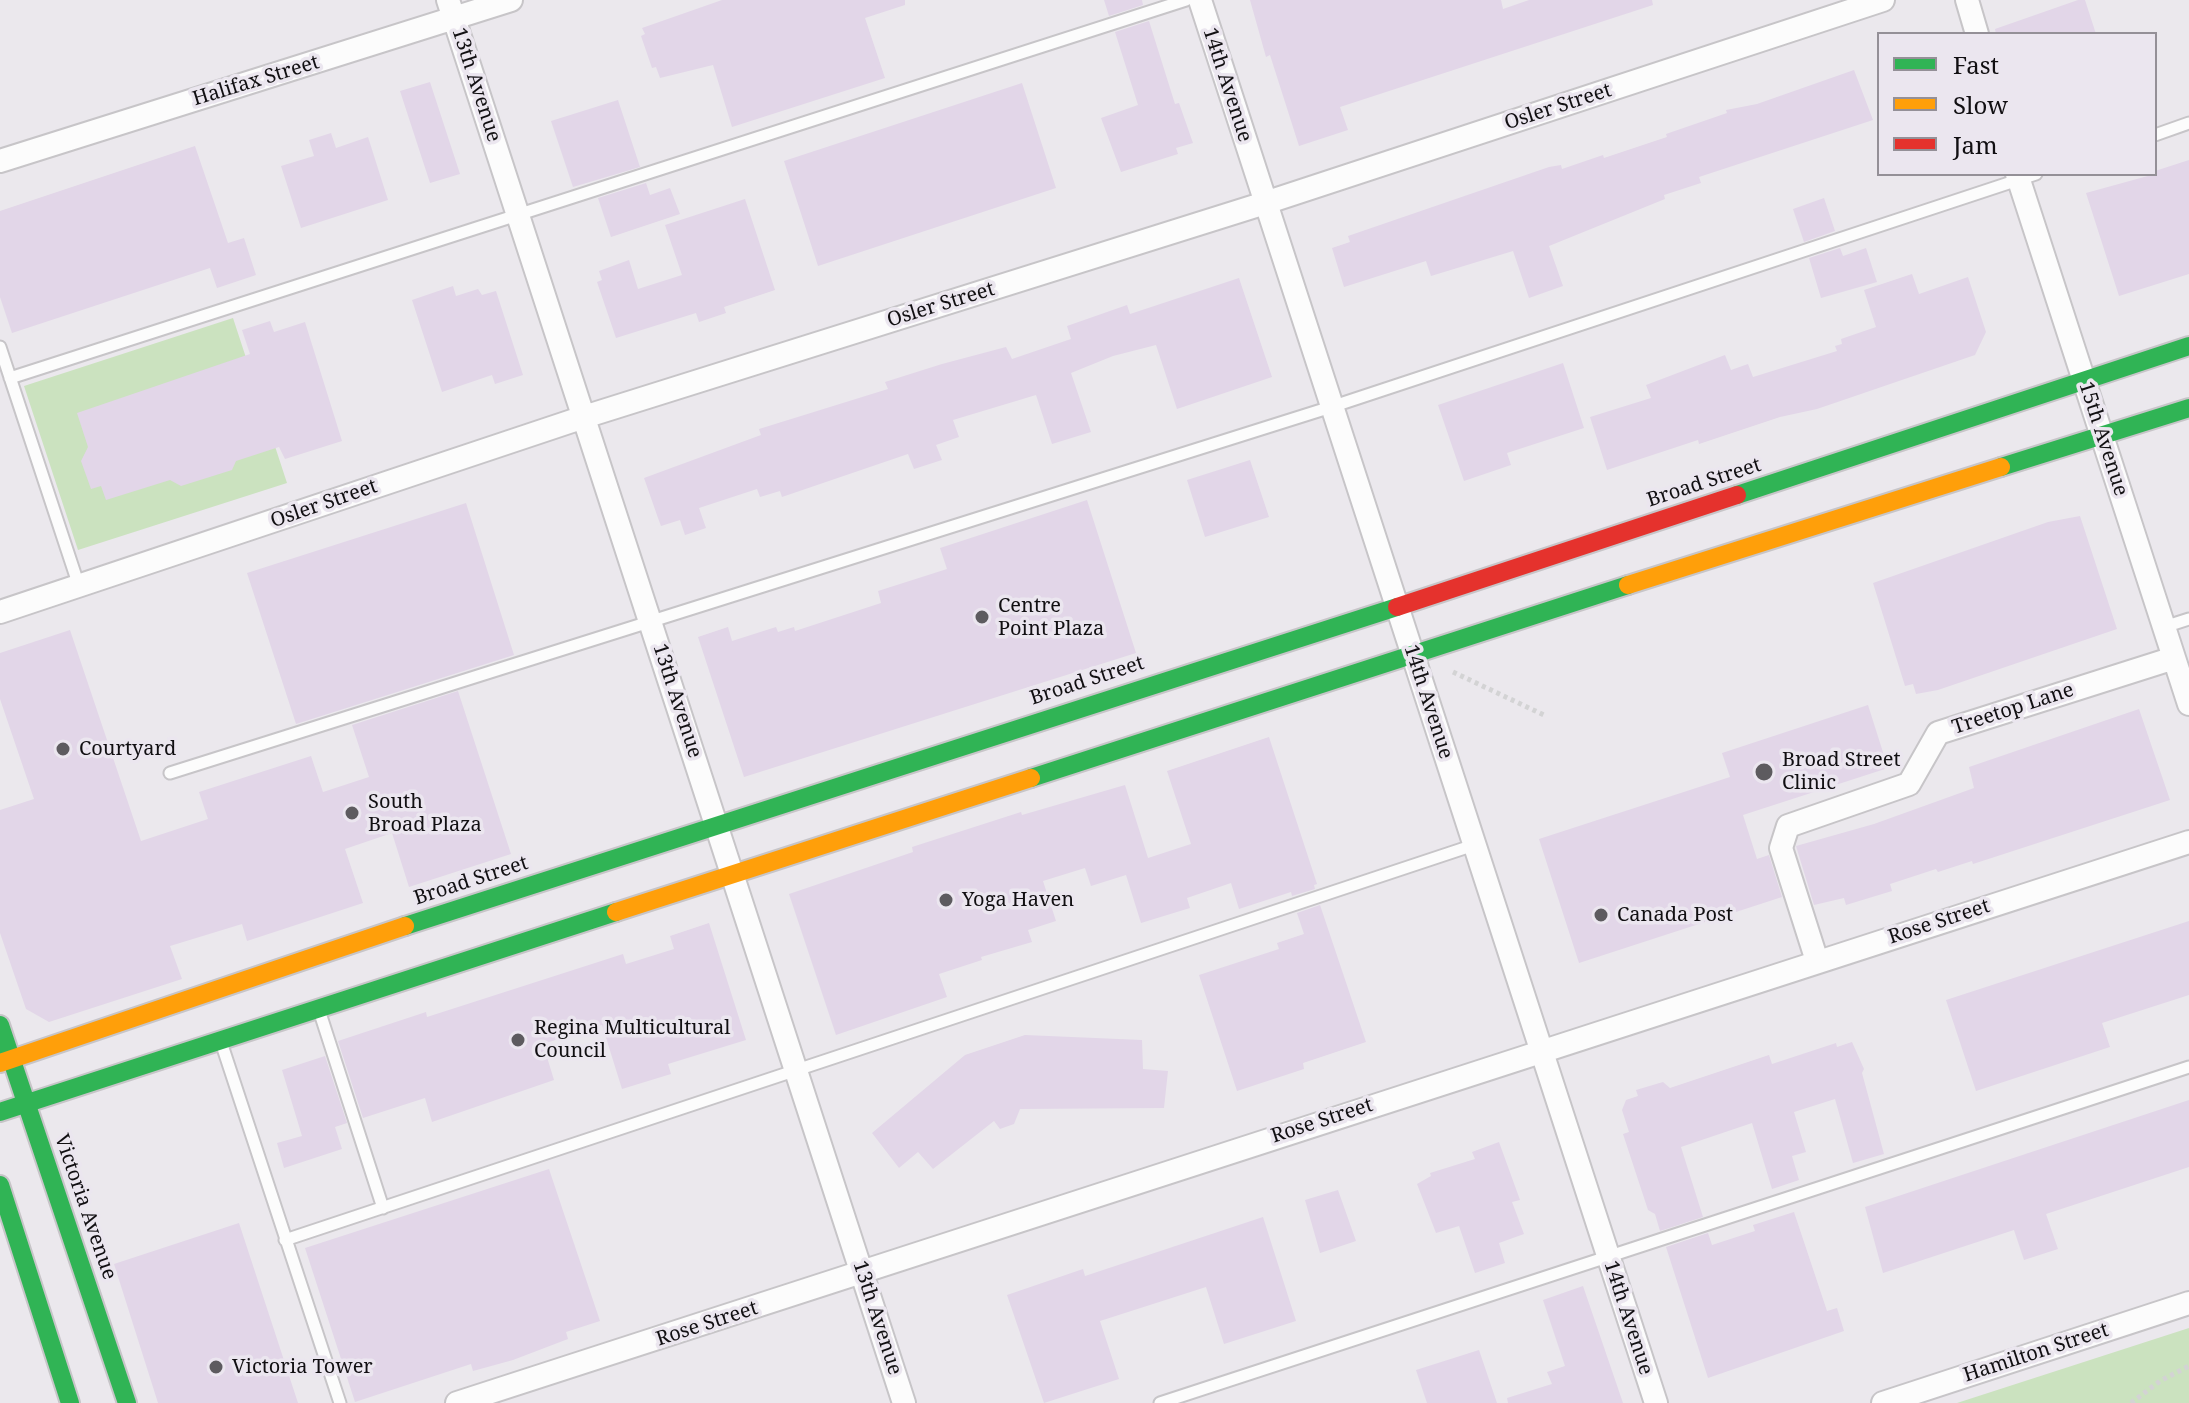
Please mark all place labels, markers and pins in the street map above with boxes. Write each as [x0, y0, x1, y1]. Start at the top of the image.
place label: Centre Point Plaza [998, 594, 1104, 641]
marker: Centre Point Plaza [973, 608, 991, 626]
place label: Courtyard [79, 737, 176, 761]
marker: Courtyard [54, 740, 72, 758]
place label: Broad Street Clinic [1782, 748, 1901, 795]
marker: Broad Street Clinic [1753, 761, 1775, 783]
place label: South Broad Plaza [368, 790, 482, 837]
marker: South Broad Plaza [343, 804, 361, 822]
place label: Yoga Haven [962, 888, 1074, 912]
marker: Yoga Haven [937, 891, 955, 909]
place label: Canada Post [1617, 903, 1733, 927]
marker: Canada Post [1592, 906, 1610, 924]
place label: Regina Multicultural Council [534, 1016, 730, 1063]
marker: Regina Multicultural Council [509, 1031, 527, 1049]
place label: Victoria Tower [232, 1355, 373, 1379]
marker: Victoria Tower [207, 1358, 225, 1376]

